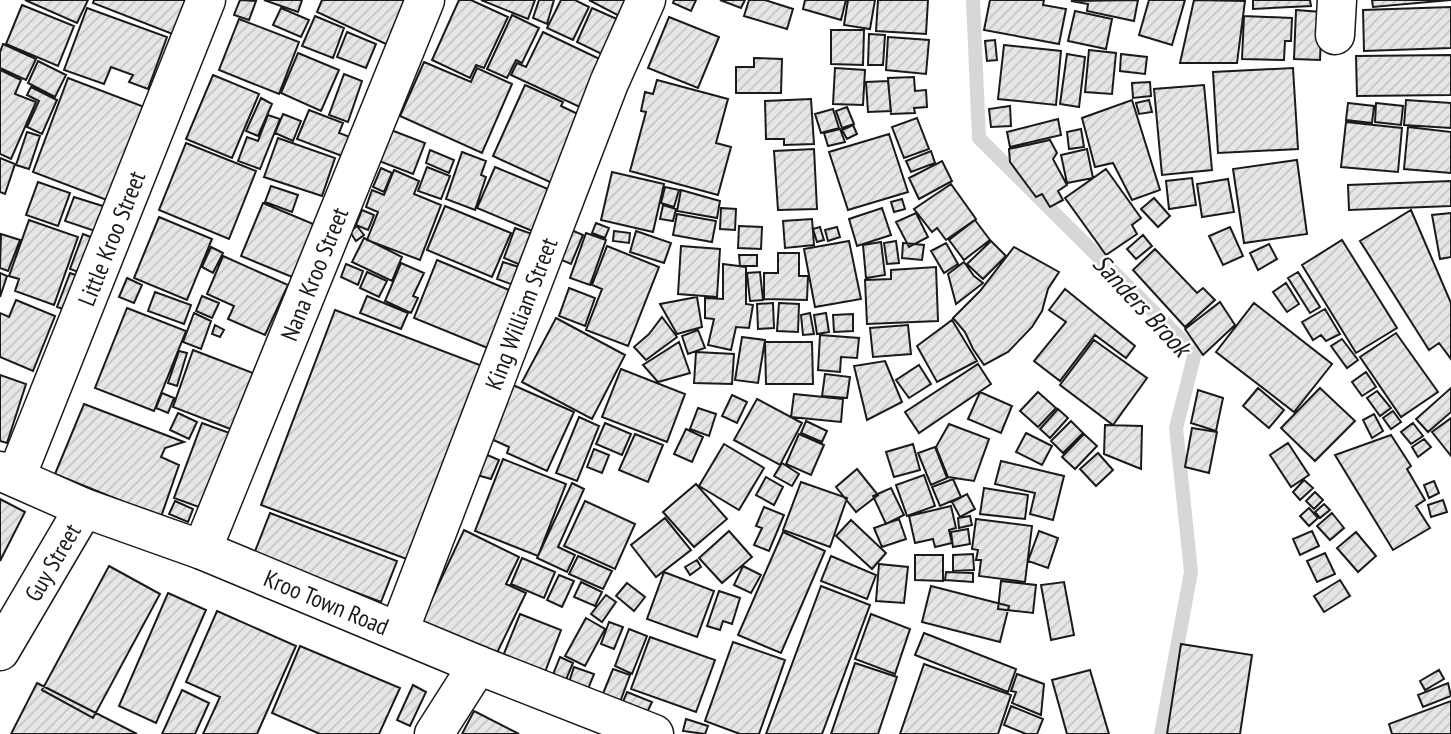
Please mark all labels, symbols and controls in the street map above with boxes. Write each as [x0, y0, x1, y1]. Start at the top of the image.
street label: Little Kroo Street [70, 166, 152, 310]
street label: Nana Kroo Street [273, 202, 355, 345]
street label: King William Street [477, 233, 564, 394]
water label: Sanders Brook [1086, 247, 1200, 365]
street label: Guy Street [17, 517, 87, 607]
street label: Kroo Town Road [260, 562, 394, 642]

